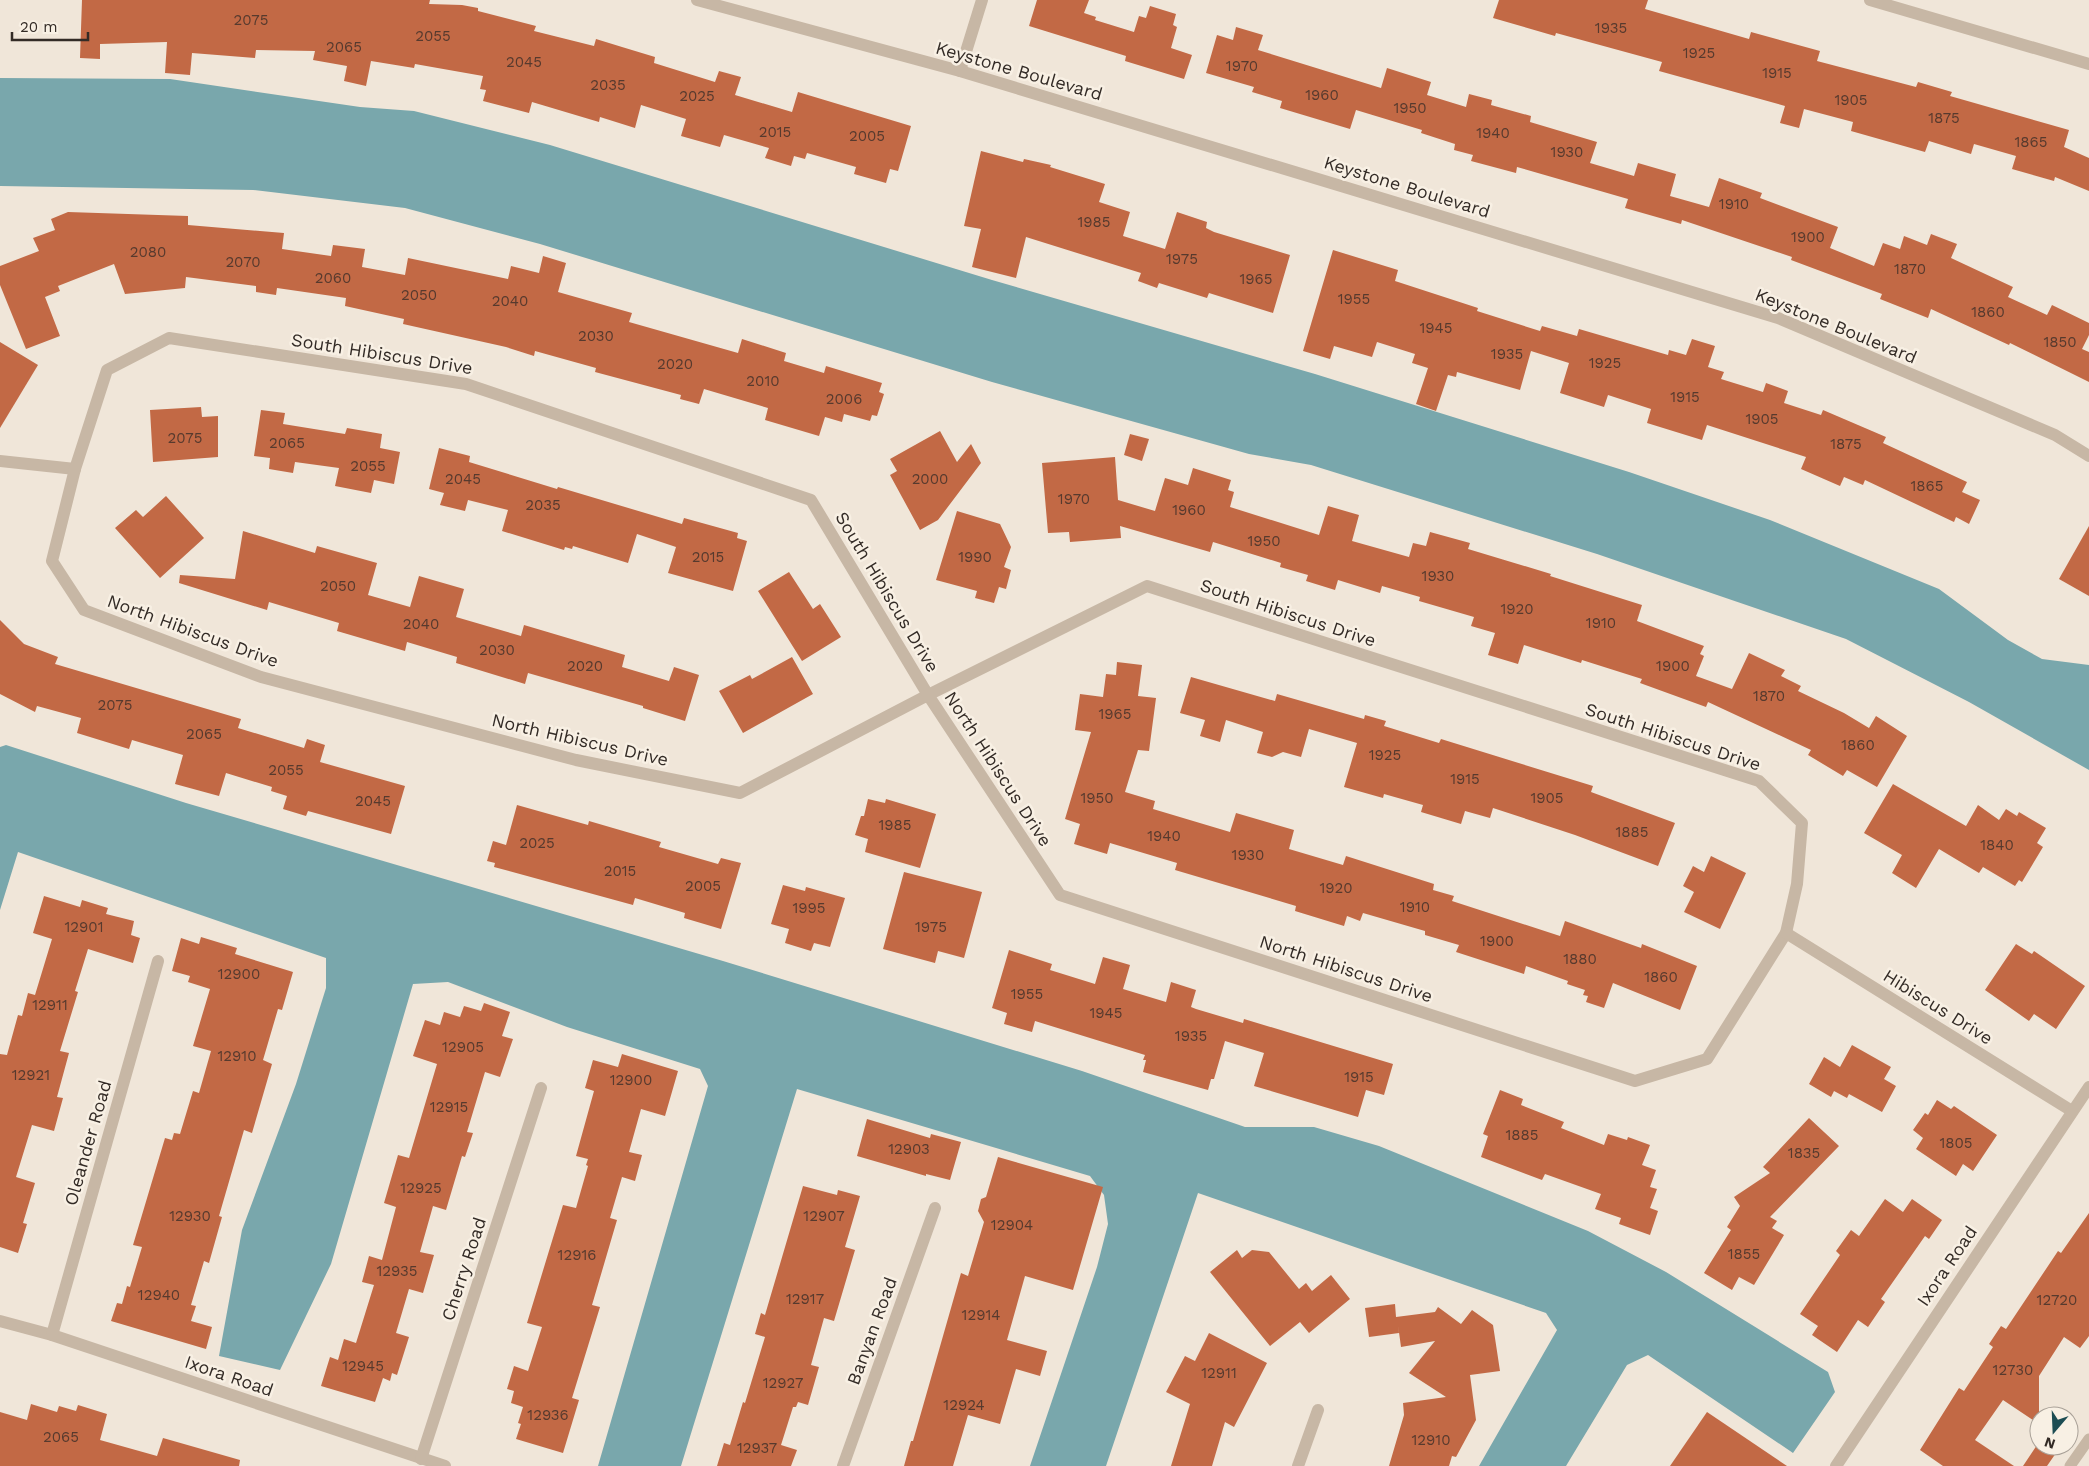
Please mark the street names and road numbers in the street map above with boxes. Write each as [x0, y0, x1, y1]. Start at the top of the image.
street label: Keystone Boulevard [933, 37, 1105, 104]
street label: Keystone Boulevard [1322, 151, 1493, 222]
street label: Keystone Boulevard [1752, 283, 1920, 368]
street label: South Hibiscus Drive [290, 329, 474, 378]
street label: South Hibiscus Drive [831, 508, 944, 676]
street label: South Hibiscus Drive [1198, 574, 1379, 651]
street label: North Hibiscus Drive [105, 590, 282, 671]
street label: North Hibiscus Drive [940, 687, 1056, 850]
street label: South Hibiscus Drive [1583, 698, 1764, 775]
street label: North Hibiscus Drive [490, 709, 670, 770]
street label: North Hibiscus Drive [1257, 931, 1435, 1006]
street label: Hibiscus Drive [1880, 965, 1997, 1049]
street label: Oleander Road [60, 1078, 115, 1208]
street label: Cherry Road [437, 1214, 490, 1323]
street label: Ixora Road [1912, 1222, 1981, 1310]
street label: Banyan Road [842, 1274, 901, 1388]
street label: Ixora Road [182, 1351, 276, 1400]

